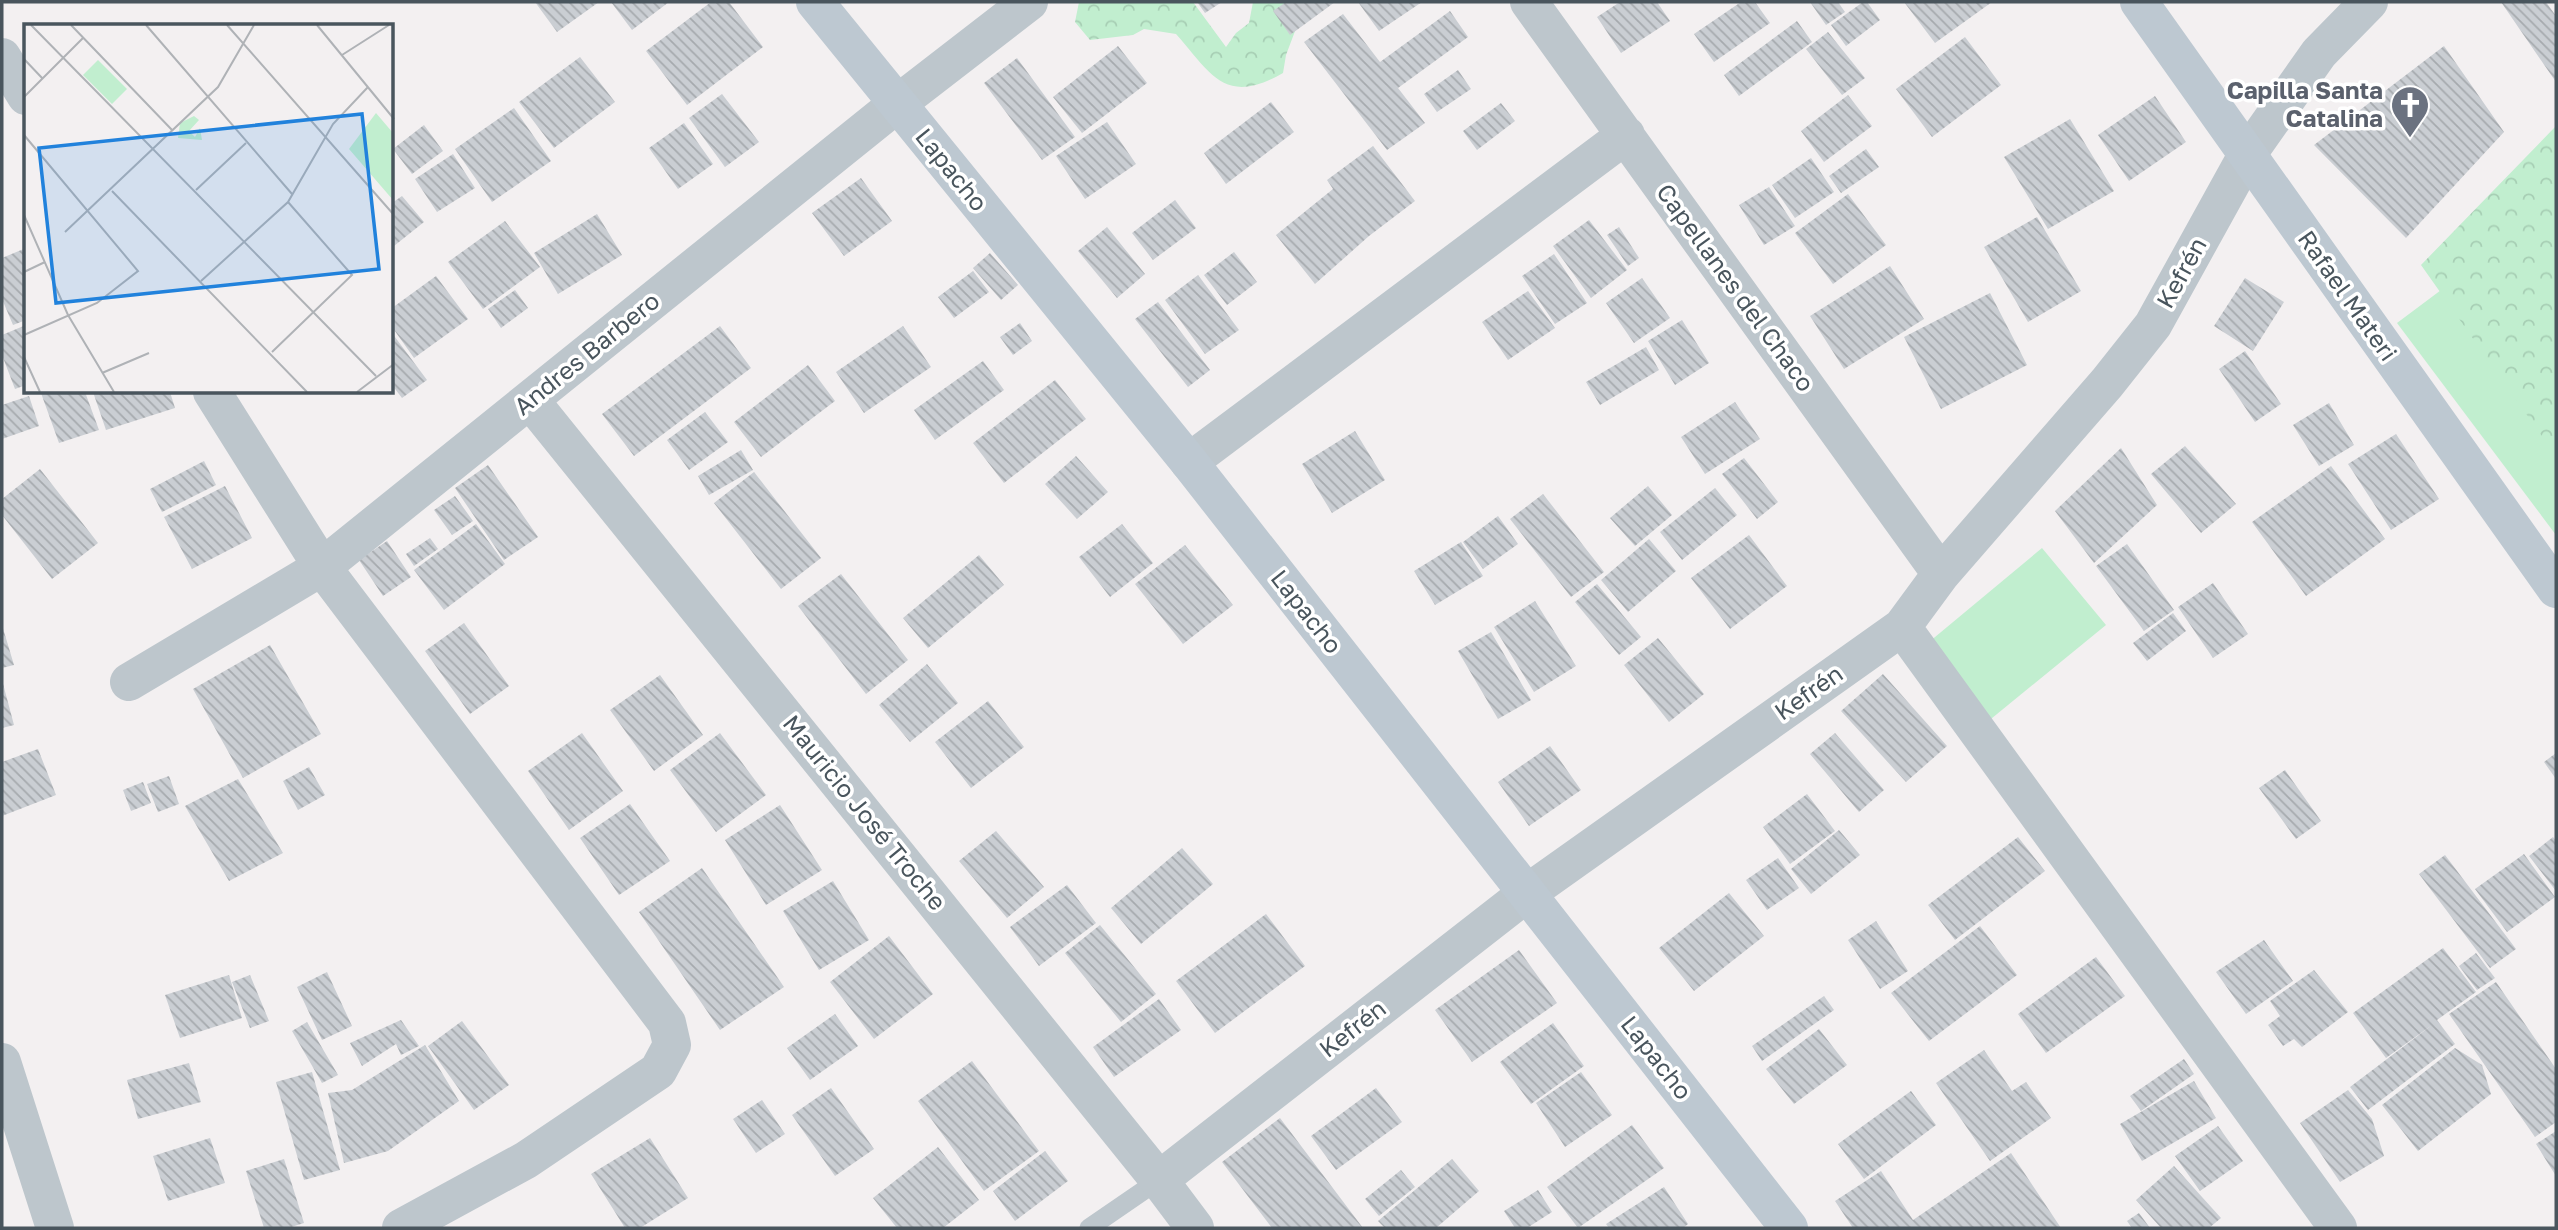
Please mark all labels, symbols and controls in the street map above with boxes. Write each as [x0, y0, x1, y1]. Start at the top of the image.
inset map [24, 24, 394, 394]
place label: Capilla Santa Catalina [2227, 75, 2383, 132]
church icon: Capilla Santa Catalina [2389, 84, 2431, 139]
street label: Lapacho [910, 122, 994, 216]
street label: Capellanes del Chaco [1651, 178, 1821, 397]
street label: Rafael Materi [2293, 224, 2404, 366]
street label: Kefrén [2150, 232, 2212, 313]
street label: Andres Barbero [508, 285, 665, 420]
street label: Lapacho [1266, 564, 1349, 659]
street label: Kefrén [1769, 658, 1848, 726]
street label: Mauricio José Troche [777, 709, 953, 916]
street label: Kefrén [1313, 993, 1391, 1063]
street label: Lapacho [1616, 1010, 1699, 1105]

